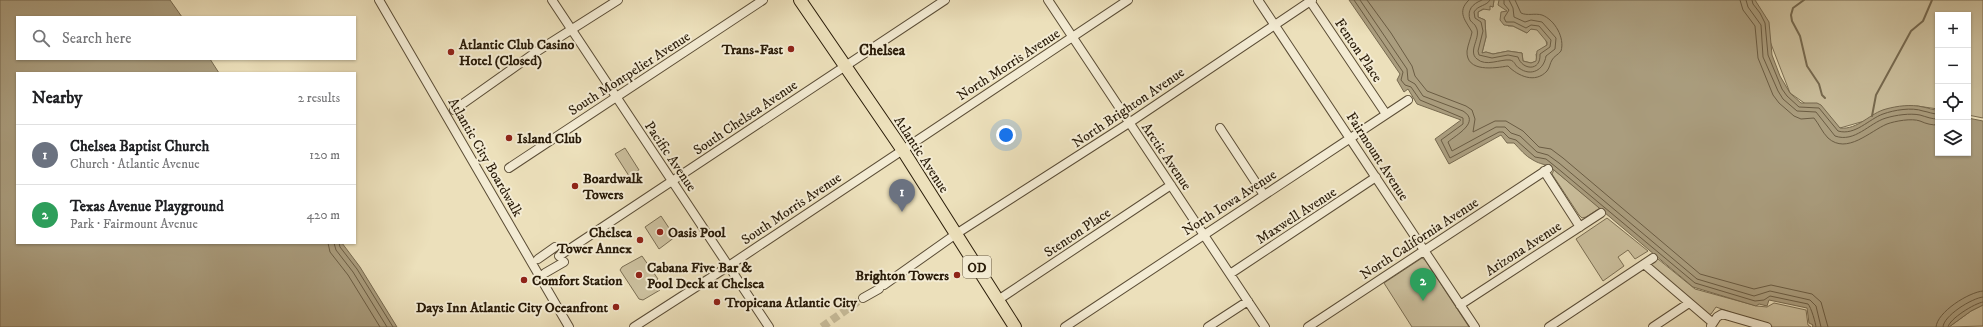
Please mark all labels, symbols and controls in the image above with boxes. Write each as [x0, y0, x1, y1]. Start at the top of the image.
map controls [1935, 12, 1971, 156]
button: + [1935, 12, 1971, 48]
street label: Fenton Place [1330, 15, 1386, 86]
search box [16, 16, 356, 60]
street label: North Morris Avenue [954, 25, 1064, 105]
icon: search [30, 27, 52, 49]
street label: South Montpelier Avenue [565, 28, 694, 120]
text: Search here [62, 29, 131, 48]
place label: Atlantic Club Casino Hotel (Closed) [458, 36, 575, 70]
place label: Trans-Fast [721, 41, 784, 59]
district label: Chelsea [859, 41, 906, 60]
marker: Trans-Fast [786, 44, 796, 54]
marker: Atlantic Club Casino Hotel (Closed) [446, 47, 456, 57]
button: − [1935, 48, 1971, 84]
street label: North Brighton Avenue [1069, 63, 1188, 152]
street label: South Chelsea Avenue [690, 76, 801, 159]
button: locate [1935, 84, 1971, 120]
text: Nearby [32, 87, 82, 109]
text: 2 results [298, 90, 340, 106]
street label: Atlantic City Boardwalk [444, 95, 527, 220]
street label: Fairmount Avenue [1342, 109, 1413, 204]
street label: Atlantic Avenue [890, 113, 953, 197]
street label: Pacific Avenue [640, 118, 700, 195]
street label: Arctic Avenue [1137, 119, 1195, 194]
button: layers [1935, 120, 1971, 156]
your location [996, 125, 1016, 145]
place label: Island Club [517, 130, 582, 148]
marker: Island Club [504, 133, 514, 143]
text: Chelsea Baptist Church [70, 137, 209, 156]
text: 1 [43, 147, 47, 163]
text: 120 m [309, 147, 340, 163]
text: Church · Atlantic Avenue [70, 156, 200, 172]
street label: North Iowa Avenue [1179, 166, 1280, 240]
street label: South Morris Avenue [738, 168, 845, 249]
place label: Boardwalk Towers [582, 170, 644, 204]
pin: 1 [889, 179, 915, 212]
marker: Boardwalk Towers [570, 181, 580, 191]
street label: Maxwell Avenue [1253, 183, 1340, 248]
street label: North California Avenue [1357, 194, 1482, 284]
text: Texas Avenue Playground [70, 197, 224, 216]
street label: Stenton Place [1041, 204, 1114, 262]
text: 2 [42, 207, 48, 223]
text: 420 m [307, 207, 340, 223]
text: Park · Fairmount Avenue [70, 216, 198, 232]
street label: Arizona Avenue [1482, 217, 1565, 280]
place label: Chelsea Tower Annex [556, 224, 633, 258]
place label: Oasis Pool [668, 224, 726, 242]
marker: Oasis Pool [655, 227, 665, 237]
marker: Chelsea Tower Annex [635, 235, 645, 245]
road number: OD [963, 256, 991, 278]
place label: Cabana Five Bar & Pool Deck at Chelsea [647, 259, 765, 293]
place label: Brighton Towers [855, 267, 949, 285]
pin: 2 [1410, 268, 1436, 301]
marker: Cabana Five Bar & Pool Deck at Chelsea [634, 270, 644, 280]
marker: Brighton Towers [952, 270, 962, 280]
place label: Comfort Station [532, 272, 623, 290]
marker: Comfort Station [519, 275, 529, 285]
place label: Tropicana Atlantic City [724, 294, 857, 312]
marker: Tropicana Atlantic City [712, 297, 722, 307]
place label: Days Inn Atlantic City Oceanfront [416, 299, 609, 317]
marker: Days Inn Atlantic City Oceanfront [611, 302, 621, 312]

